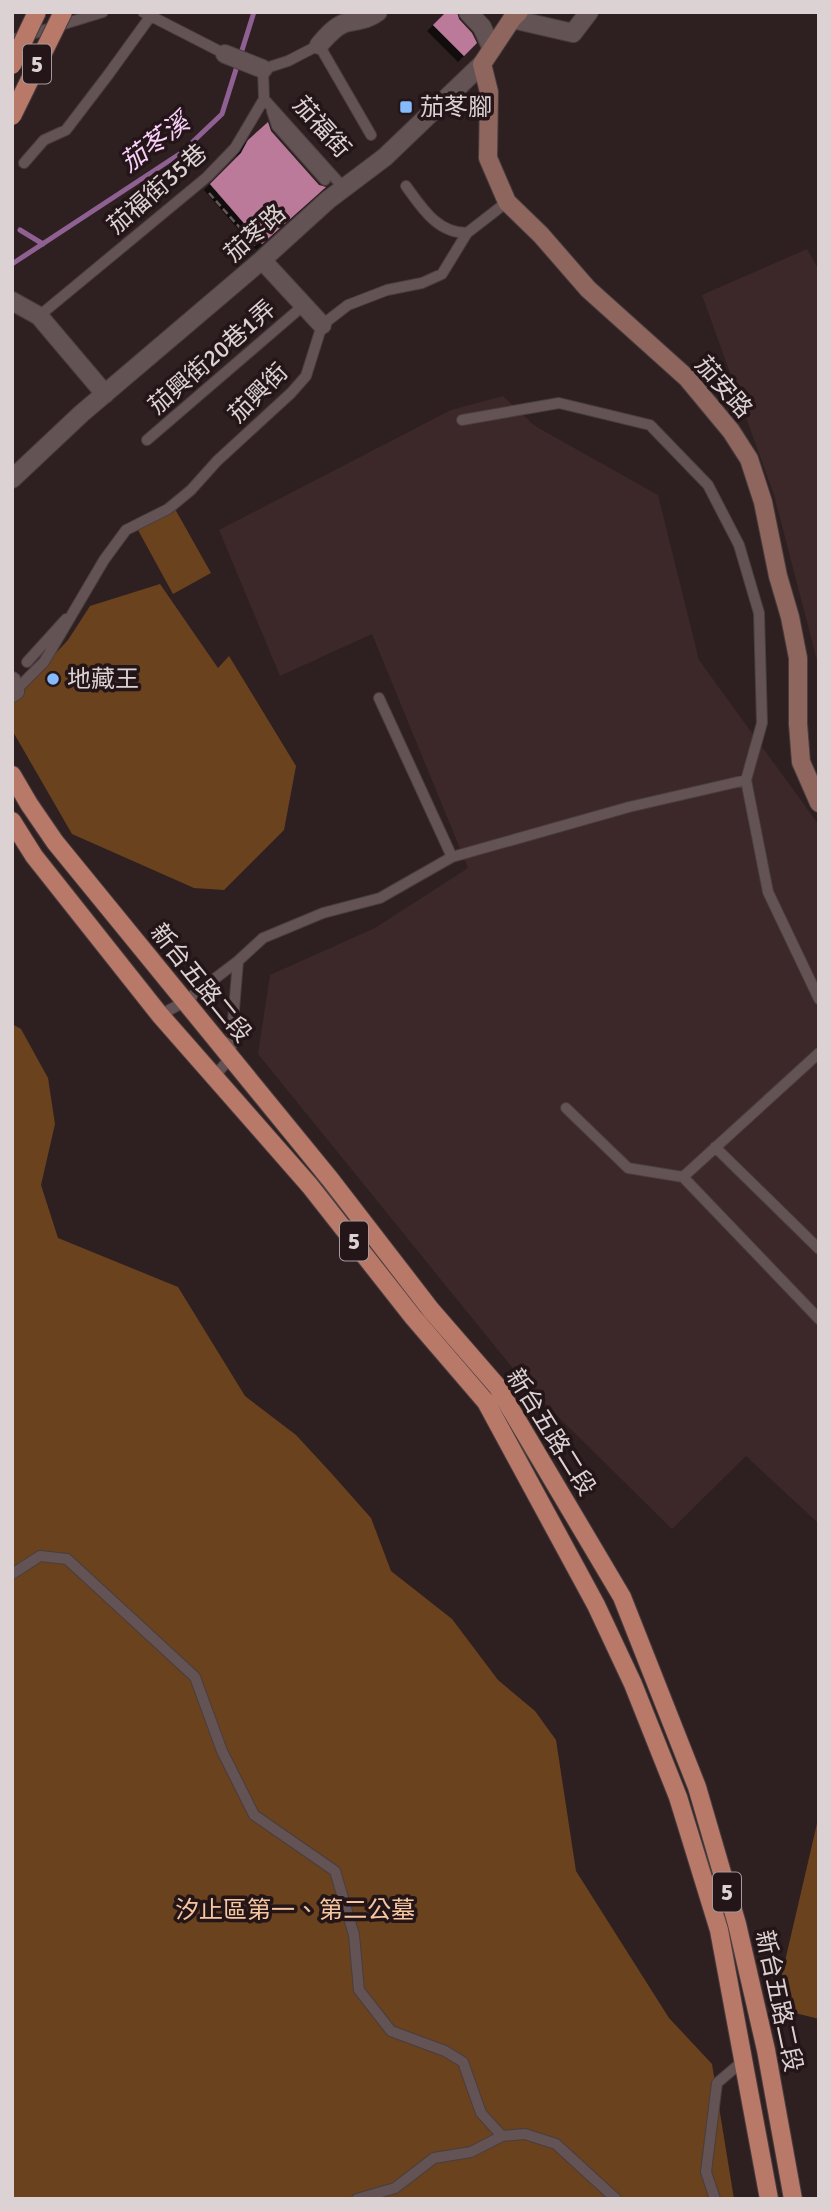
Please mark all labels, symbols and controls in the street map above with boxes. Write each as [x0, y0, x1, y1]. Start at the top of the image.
road number: 5 [23, 44, 51, 83]
street label: 茄福街 [287, 90, 357, 164]
place label: 茄苳腳 [420, 92, 492, 122]
marker: 茄苳腳 [398, 99, 414, 115]
water label: 茄苳溪 [114, 104, 199, 179]
street label: 茄福街35巷 [101, 138, 213, 240]
street label: 茄苳路 [218, 198, 292, 268]
street label: 茄興街20巷1弄 [143, 294, 281, 420]
street label: 茄安路 [689, 350, 759, 424]
street label: 茄興街 [222, 357, 294, 429]
place label: 地藏王 [67, 664, 139, 694]
marker: 地藏王 [45, 671, 61, 687]
street label: 新台五路二段 [144, 918, 258, 1048]
road number: 5 [340, 1222, 368, 1260]
street label: 新台五路二段 [500, 1363, 602, 1501]
road number: 5 [713, 1872, 741, 1912]
park label: 汐止區第一、第二公墓 [175, 1895, 415, 1925]
street label: 新台五路二段 [749, 1927, 809, 2075]

